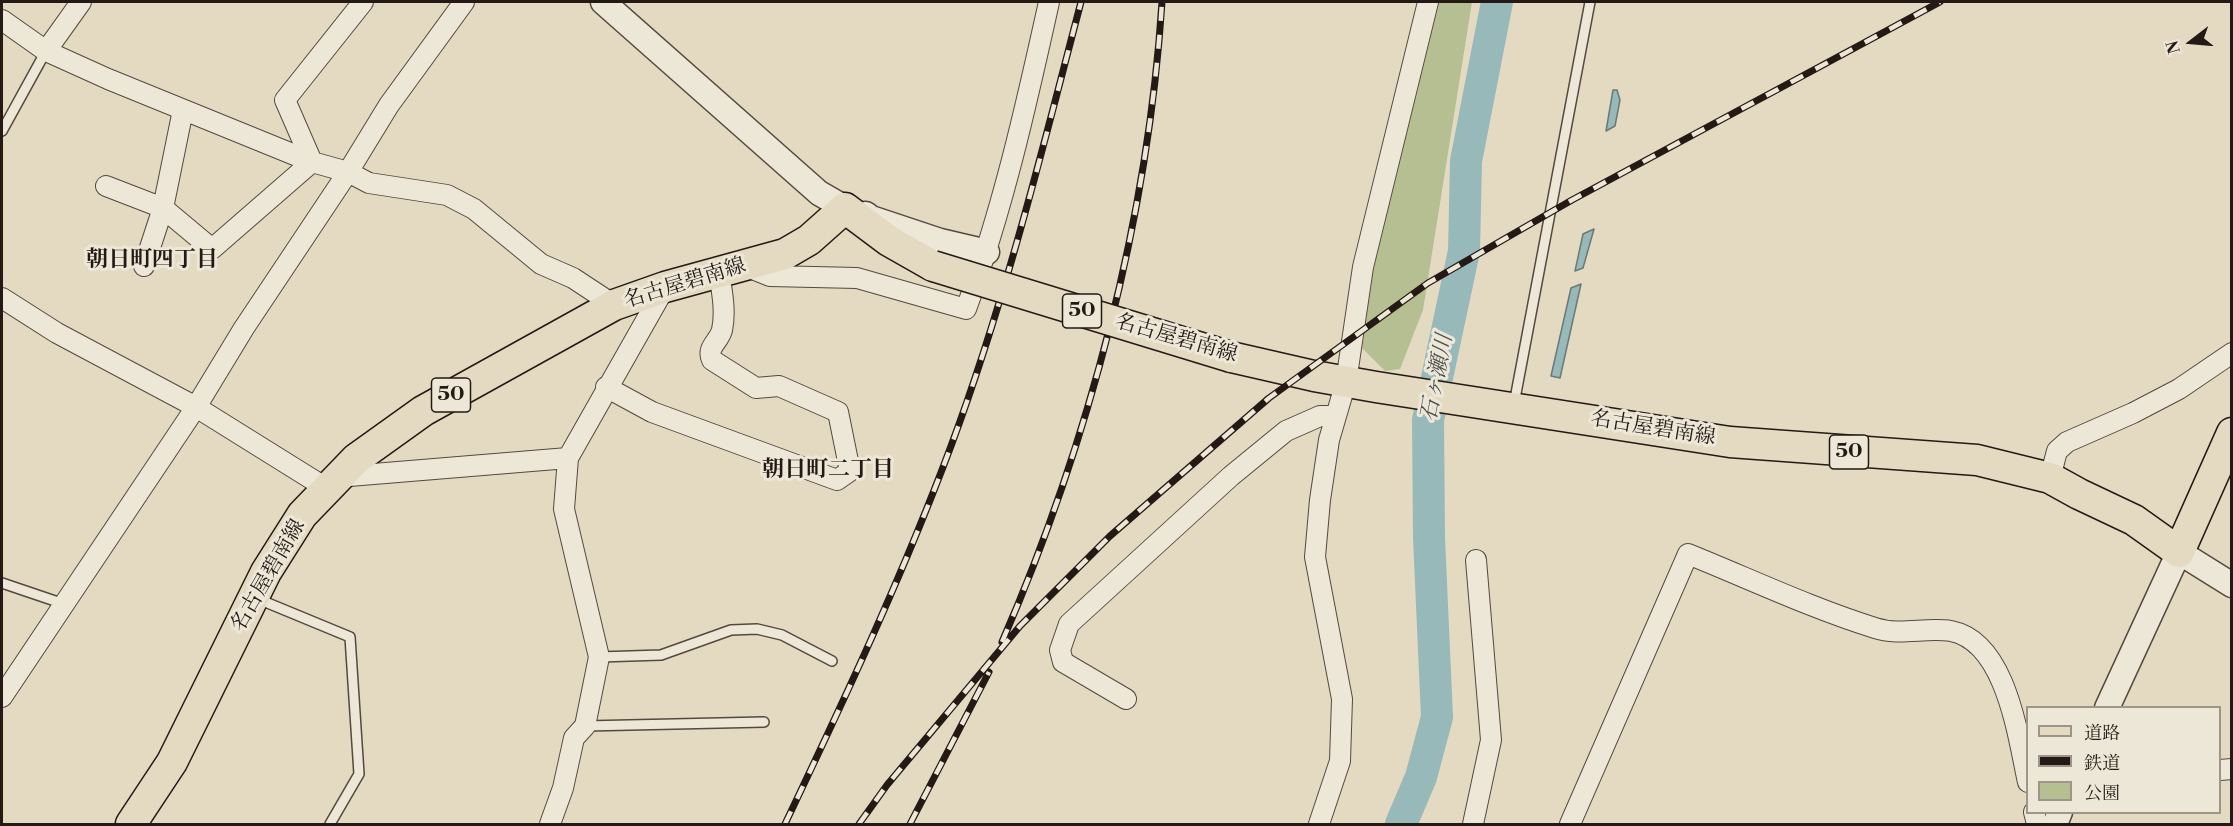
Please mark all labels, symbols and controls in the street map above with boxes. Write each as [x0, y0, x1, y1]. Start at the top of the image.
north arrow [2161, 12, 2221, 72]
text: N [2162, 38, 2185, 56]
district label: 朝日町四丁目 [86, 248, 218, 274]
street label: 名古屋碧南線 [621, 254, 749, 314]
road number: 50 [1062, 294, 1102, 328]
street label: 名古屋碧南線 [1112, 310, 1240, 368]
water label: 石ヶ瀬川 [1417, 332, 1459, 424]
road number: 50 [432, 378, 470, 412]
street label: 名古屋碧南線 [1589, 407, 1717, 451]
road number: 50 [1830, 435, 1868, 469]
district label: 朝日町二丁目 [762, 458, 894, 484]
street label: 名古屋碧南線 [227, 515, 311, 637]
legend [2026, 706, 2221, 814]
text: 道路 [2084, 722, 2120, 745]
text: 鉄道 [2084, 752, 2120, 775]
text: 公園 [2084, 782, 2120, 805]

